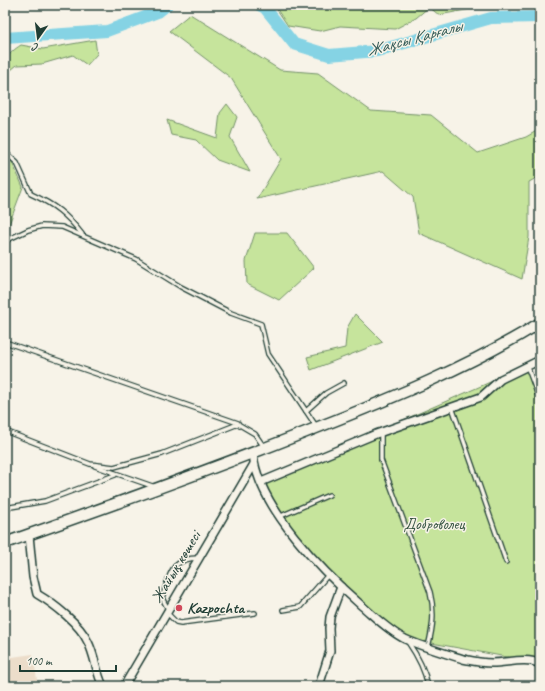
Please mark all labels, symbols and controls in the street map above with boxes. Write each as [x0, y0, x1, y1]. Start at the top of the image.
water label: Жақсы Қарғалы [364, 14, 467, 61]
north arrow [18, 18, 58, 58]
text: С [30, 40, 40, 55]
park label: Доброволец [403, 514, 465, 534]
street label: Жайық көшесі [147, 526, 206, 607]
place label: Kazpochta [187, 598, 245, 618]
marker: Kazpochta [174, 603, 184, 613]
scale bar [20, 647, 116, 673]
text: 100 m [26, 653, 53, 669]

